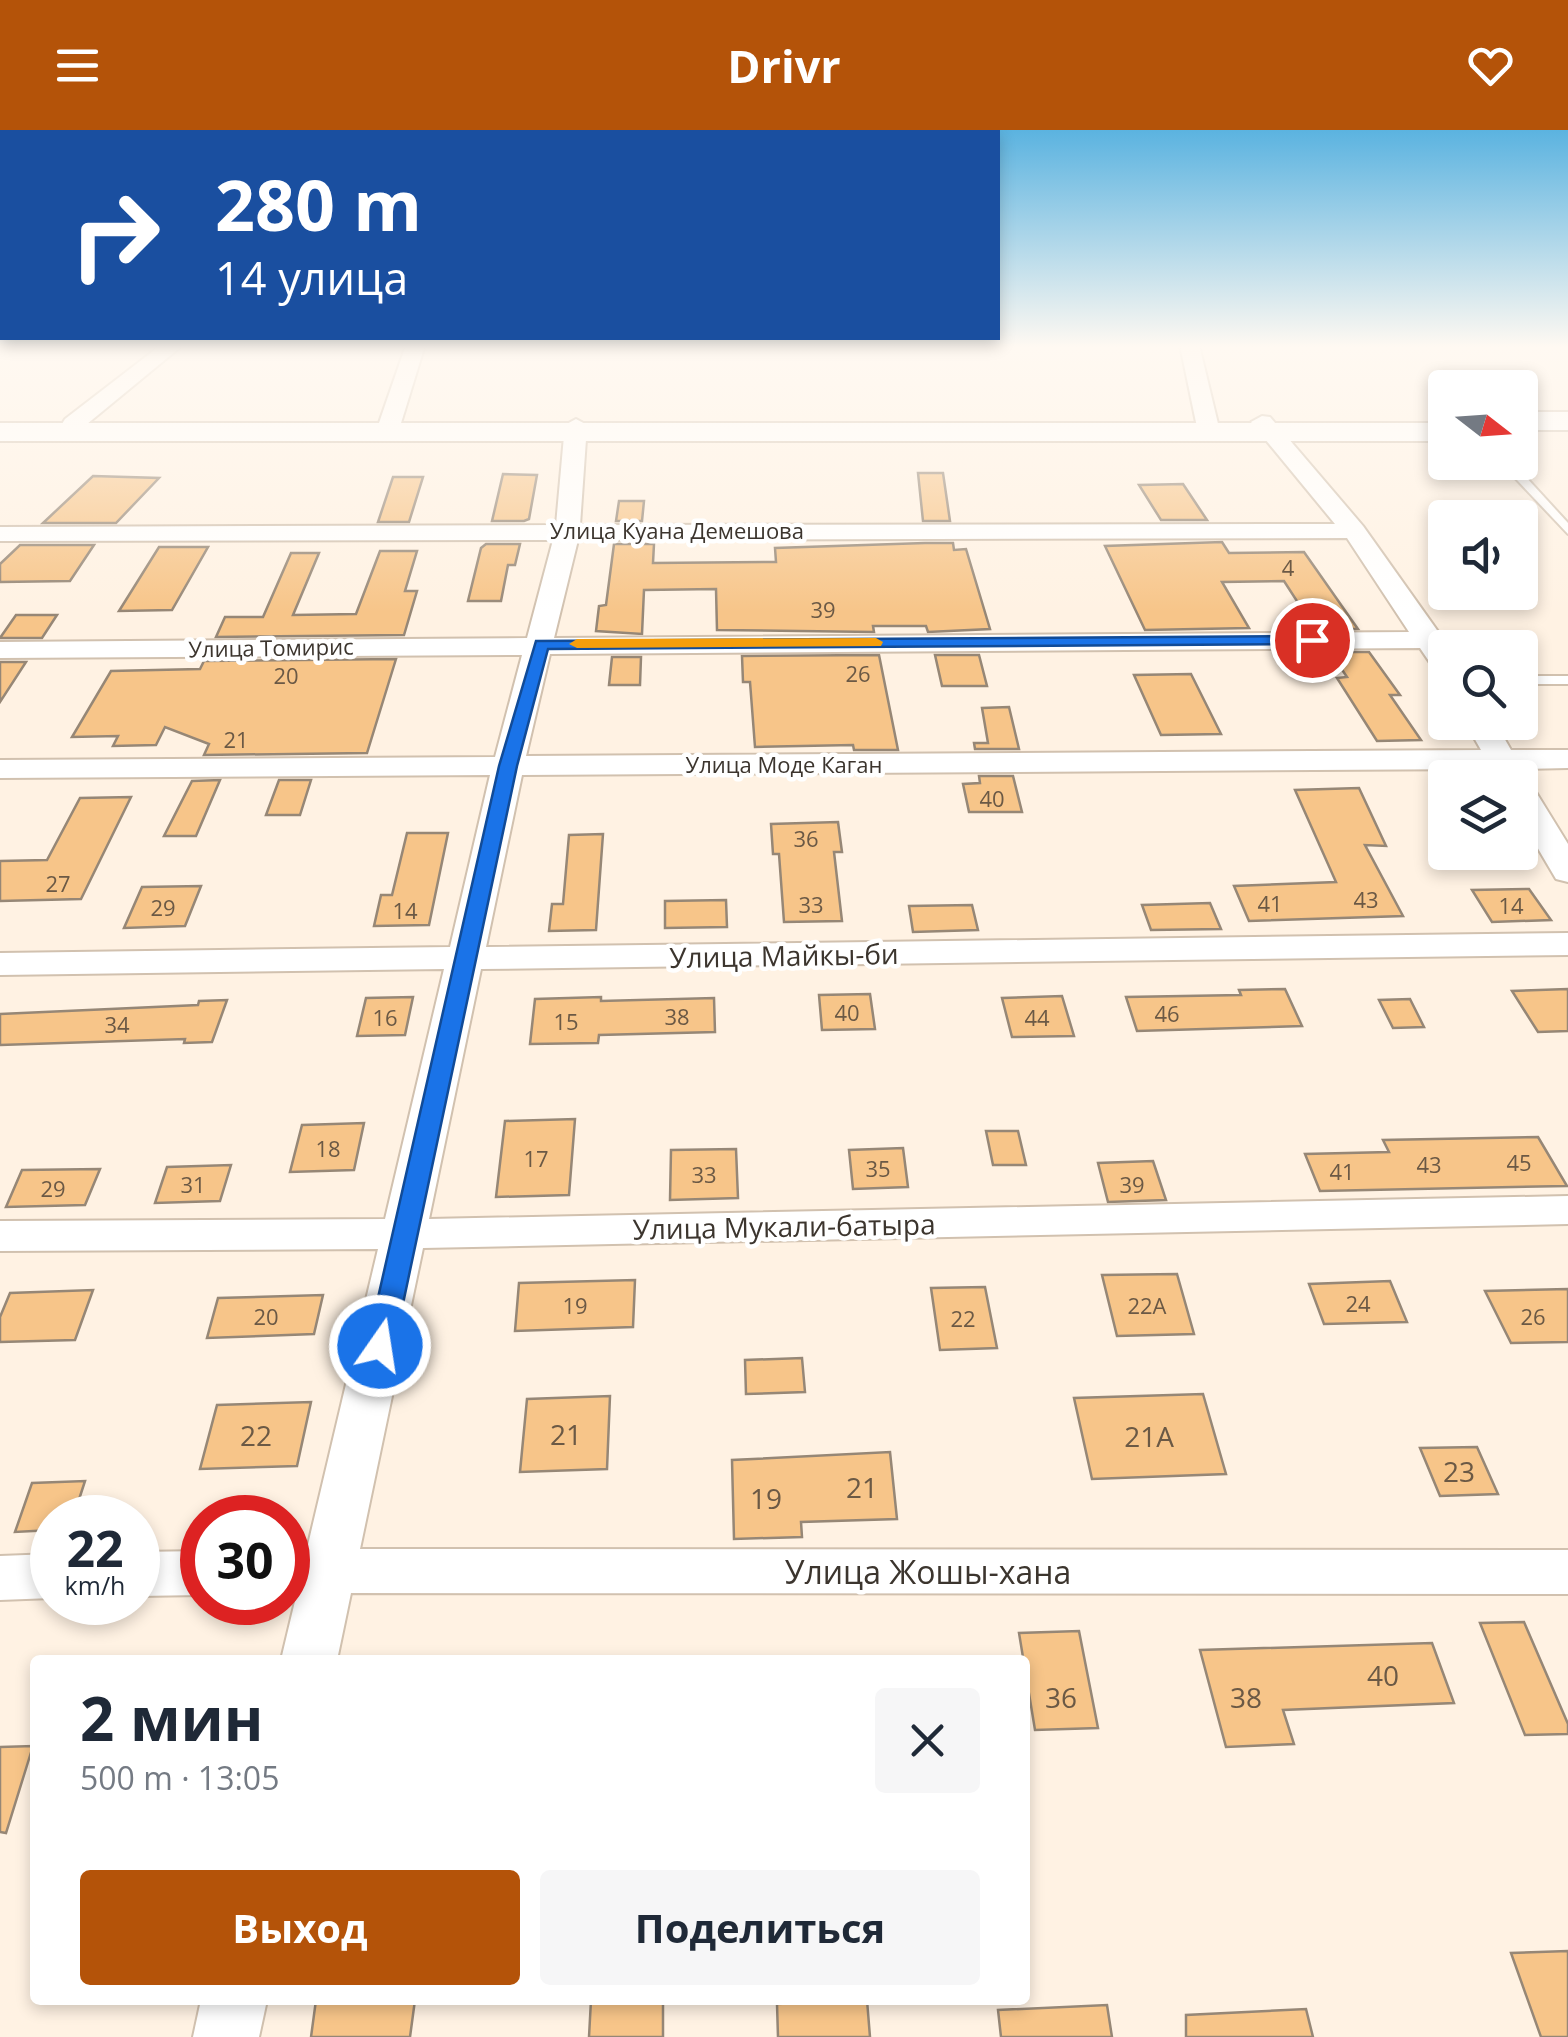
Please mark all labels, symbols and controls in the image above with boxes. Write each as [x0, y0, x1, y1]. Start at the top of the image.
text: Drivr [727, 35, 841, 96]
icon: menu [50, 38, 105, 93]
icon: heart [1463, 38, 1518, 93]
text: 280 m [215, 156, 422, 252]
icon: right [50, 170, 180, 300]
text: 14 улица [215, 247, 408, 308]
north arrow [1428, 370, 1538, 480]
map controls [1428, 370, 1538, 870]
button: sound [1428, 500, 1538, 610]
street label: Улица Куана Демешова [550, 515, 804, 545]
house number: 4 [1282, 552, 1295, 582]
house number: 39 [810, 594, 836, 624]
pin [1270, 598, 1355, 683]
icon: arrive [1285, 613, 1340, 668]
button: search [1428, 630, 1538, 740]
street label: Улица Томирис [188, 631, 354, 663]
house number: 26 [845, 658, 871, 688]
house number: 20 [273, 660, 299, 690]
house number: 21 [223, 724, 249, 754]
street label: Улица Моде Каган [686, 749, 882, 779]
button: layers [1428, 760, 1538, 870]
house number: 40 [979, 783, 1005, 813]
house number: 36 [793, 823, 819, 853]
house number: 27 [45, 868, 71, 898]
house number: 43 [1353, 884, 1379, 914]
house number: 41 [1257, 888, 1283, 918]
house number: 33 [798, 889, 824, 919]
house number: 14 [1498, 890, 1524, 920]
house number: 29 [150, 892, 176, 922]
house number: 14 [392, 895, 418, 925]
street label: Улица Майкы-би [669, 934, 899, 976]
house number: 40 [834, 997, 860, 1027]
house number: 46 [1154, 998, 1180, 1028]
house number: 38 [664, 1001, 690, 1031]
house number: 16 [372, 1002, 398, 1032]
house number: 44 [1024, 1002, 1050, 1032]
house number: 15 [553, 1006, 579, 1036]
house number: 34 [104, 1009, 130, 1039]
house number: 18 [315, 1133, 341, 1163]
house number: 17 [523, 1143, 549, 1173]
house number: 45 [1506, 1147, 1532, 1177]
house number: 43 [1416, 1149, 1442, 1179]
house number: 35 [865, 1153, 891, 1183]
house number: 41 [1329, 1156, 1355, 1186]
house number: 33 [691, 1159, 717, 1189]
house number: 31 [180, 1169, 206, 1199]
house number: 39 [1119, 1169, 1145, 1199]
house number: 29 [40, 1173, 66, 1203]
street label: Улица Мукали-батыра [632, 1204, 936, 1248]
house number: 24 [1345, 1288, 1371, 1318]
house number: 19 [562, 1290, 588, 1320]
house number: 22А [1127, 1290, 1167, 1320]
position arrow [328, 1294, 432, 1398]
house number: 20 [253, 1301, 279, 1331]
house number: 26 [1520, 1301, 1546, 1331]
house number: 22 [950, 1303, 976, 1333]
house number: 21 [550, 1415, 582, 1453]
house number: 22 [240, 1416, 272, 1454]
house number: 21А [1124, 1417, 1174, 1455]
house number: 23 [1443, 1452, 1475, 1490]
house number: 21 [846, 1468, 878, 1506]
house number: 19 [750, 1479, 782, 1517]
speed limit sign: 30 [180, 1495, 310, 1625]
text: 22 [66, 1514, 124, 1582]
street label: Улица Жошы-хана [785, 1550, 1071, 1593]
text: km/h [65, 1568, 125, 1602]
house number: 40 [1367, 1656, 1399, 1694]
text: 2 мин [80, 1677, 264, 1759]
house number: 36 [1045, 1678, 1077, 1716]
house number: 38 [1230, 1678, 1262, 1716]
button: close [875, 1688, 980, 1793]
text: 500 m · 13:05 [80, 1756, 279, 1799]
button: Выход [80, 1870, 520, 1985]
button: Поделиться [540, 1870, 980, 1985]

